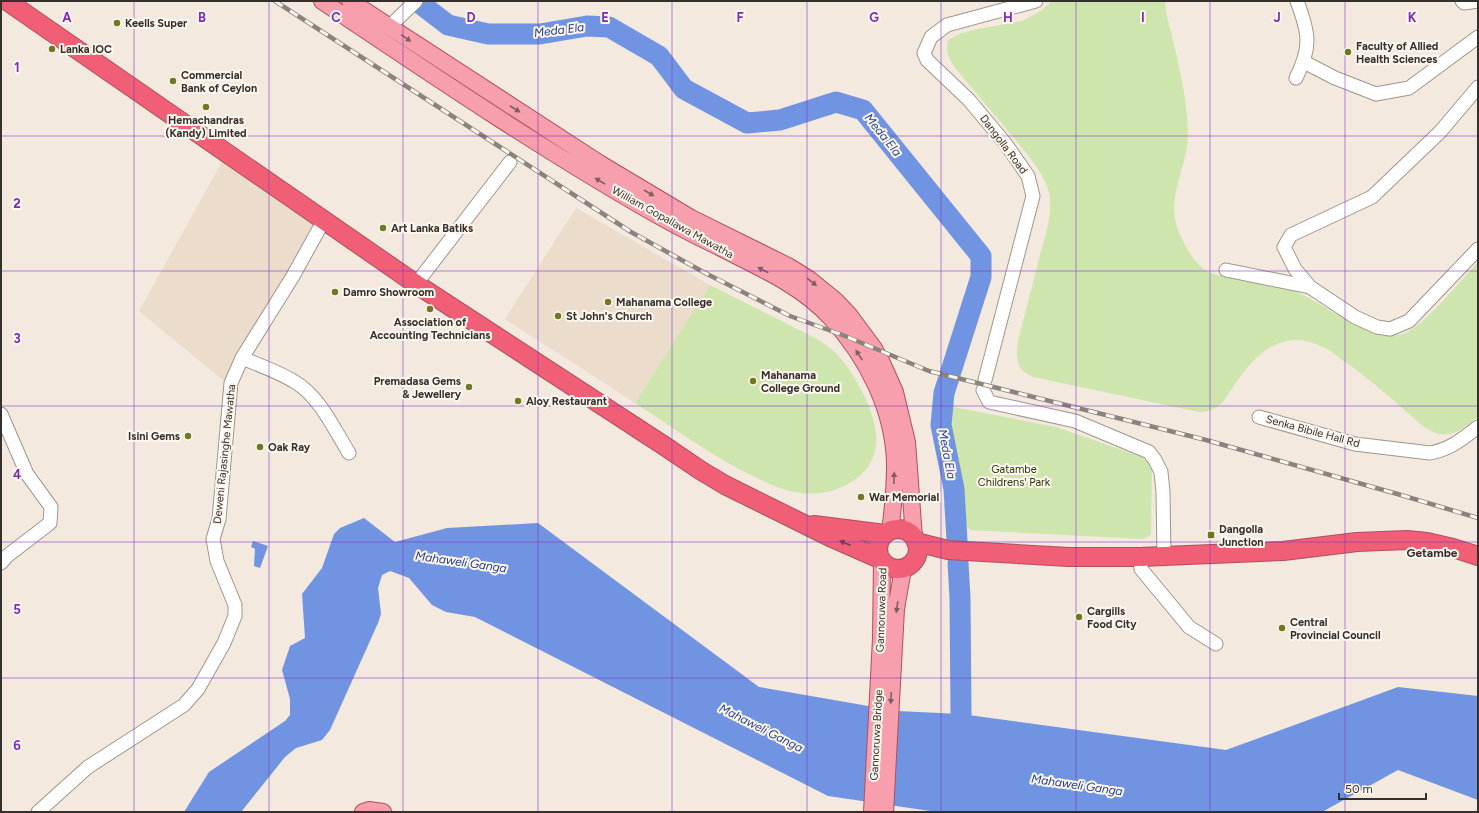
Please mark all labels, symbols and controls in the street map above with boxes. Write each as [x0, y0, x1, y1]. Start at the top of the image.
text: A [62, 10, 72, 25]
text: B [198, 10, 206, 25]
text: C [331, 10, 341, 25]
text: D [466, 10, 476, 25]
text: E [601, 10, 609, 25]
text: F [736, 10, 744, 25]
text: G [869, 10, 879, 25]
text: H [1003, 10, 1013, 25]
text: I [1141, 10, 1145, 25]
text: J [1273, 10, 1281, 25]
text: K [1408, 10, 1417, 25]
place label: Keells Super [125, 17, 188, 30]
marker: Keells Super [112, 18, 122, 28]
water label: Meda Ela [533, 20, 585, 40]
one-way arrow [401, 34, 411, 42]
place label: Faculty of Allied Health Sciences [1356, 40, 1438, 66]
place label: Lanka IOC [60, 43, 112, 56]
marker: Lanka IOC [47, 44, 57, 54]
marker: Faculty of Allied Health Sciences [1343, 47, 1353, 57]
text: 1 [14, 60, 20, 75]
place label: Commercial Bank of Ceylon [181, 69, 257, 95]
marker: Commercial Bank of Ceylon [168, 76, 178, 86]
marker: Hemachandras (Kandy) Limited [201, 102, 211, 112]
one-way arrow [510, 105, 520, 113]
water label: Meda Ela [862, 111, 904, 159]
street label: Dangolla Road [977, 112, 1030, 176]
place label: Hemachandras (Kandy) Limited [165, 114, 247, 140]
one-way arrow [594, 178, 606, 185]
street label: William Gopallawa Mawatha [610, 184, 736, 261]
one-way arrow [643, 189, 655, 196]
text: 2 [13, 196, 21, 211]
place label: Art Lanka Batiks [391, 222, 473, 235]
marker: Art Lanka Batiks [378, 223, 388, 233]
one-way arrow [758, 267, 769, 273]
one-way arrow [807, 278, 817, 286]
place label: Damro Showroom [343, 286, 435, 299]
marker: Damro Showroom [330, 287, 340, 297]
place label: Mahanama College [616, 296, 712, 309]
marker: Mahanama College [603, 297, 613, 307]
marker: Association of Accounting Technicians [425, 304, 435, 314]
place label: St John's Church [566, 310, 652, 323]
marker: St John's Church [553, 311, 563, 321]
place label: Association of Accounting Technicians [370, 316, 490, 342]
text: 3 [13, 331, 21, 346]
one-way arrow [855, 349, 862, 361]
place label: Mahanama College Ground [761, 369, 840, 395]
place label: Premadasa Gems & Jewellery [374, 375, 462, 401]
marker: Mahanama College Ground [748, 376, 758, 386]
marker: Premadasa Gems & Jewellery [464, 382, 474, 392]
street label: Deweni Rajasinghe Mawatha [211, 384, 238, 525]
place label: Aloy Restaurant [526, 395, 608, 408]
marker: Aloy Restaurant [513, 396, 523, 406]
street label: Senka Bibile Hall Rd [1265, 413, 1361, 450]
water label: Meda Ela [935, 428, 959, 480]
place label: Isini Gems [128, 430, 180, 443]
marker: Isini Gems [183, 431, 193, 441]
place label: Oak Ray [268, 441, 311, 454]
marker: Oak Ray [255, 442, 265, 452]
park label: Gatambe Childrens' Park [978, 463, 1051, 489]
text: 4 [13, 467, 21, 482]
one-way arrow [891, 472, 898, 484]
place label: War Memorial [869, 491, 939, 504]
marker: War Memorial [856, 492, 866, 502]
place label: Dangolla Junction [1219, 523, 1264, 549]
marker: Dangolla Junction [1206, 530, 1216, 540]
one-way arrow [838, 540, 850, 546]
district label: Getambe [1407, 546, 1458, 560]
water label: Mahaweli Ganga [414, 549, 508, 575]
street label: Gannoruwa Road [874, 567, 889, 653]
one-way arrow [894, 601, 900, 613]
text: 5 [13, 602, 21, 617]
place label: Cargills Food City [1087, 605, 1137, 631]
marker: Cargills Food City [1074, 612, 1084, 622]
place label: Central Provincial Council [1290, 616, 1381, 642]
marker: Central Provincial Council [1277, 623, 1287, 633]
street label: Gannoruwa Bridge [868, 689, 885, 781]
one-way arrow [887, 692, 894, 704]
water label: Mahaweli Ganga [717, 701, 805, 755]
text: 6 [13, 738, 21, 753]
water label: Mahaweli Ganga [1030, 772, 1124, 798]
scale bar [1339, 775, 1426, 801]
text: 50 m [1345, 782, 1373, 796]

